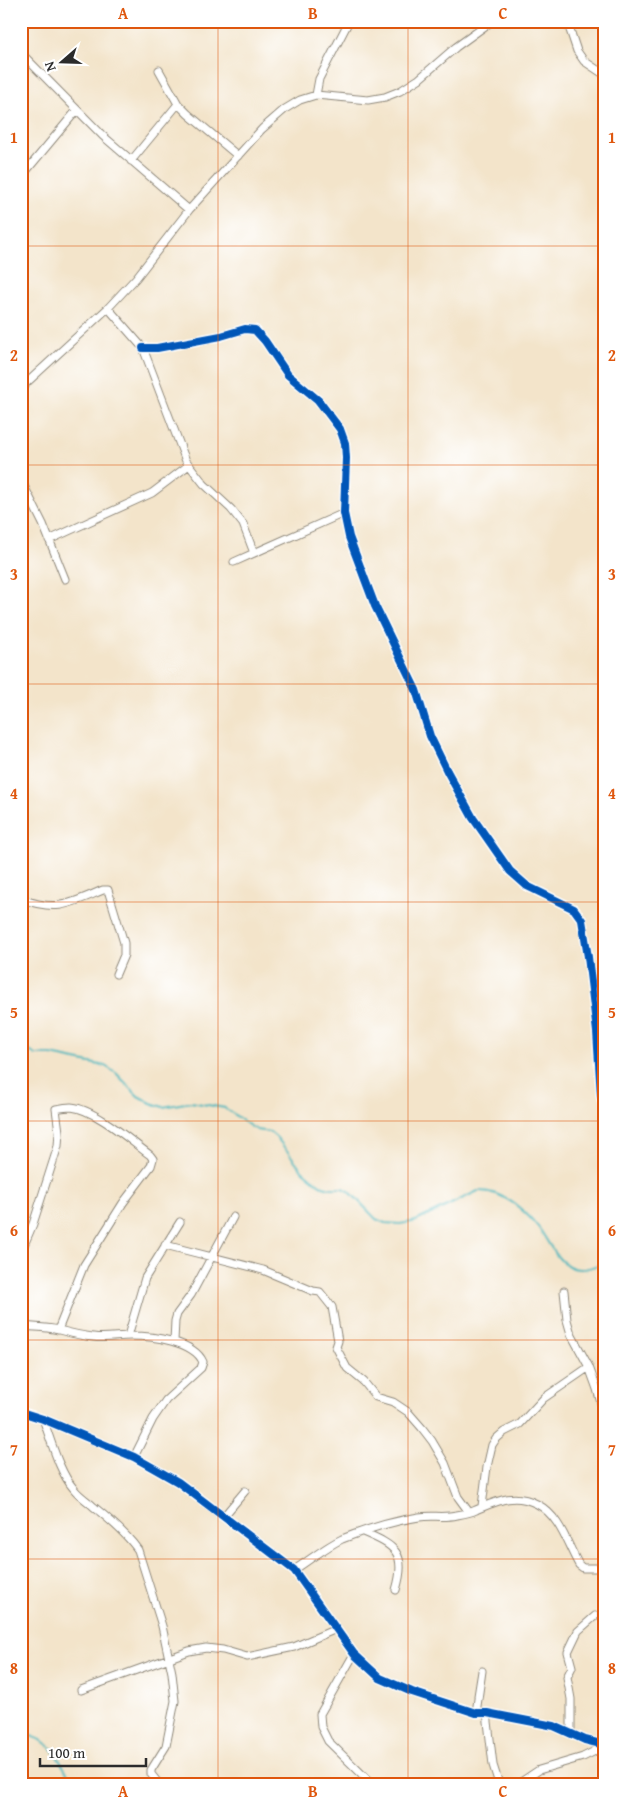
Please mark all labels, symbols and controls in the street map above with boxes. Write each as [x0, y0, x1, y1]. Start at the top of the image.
text: A [118, 1, 129, 25]
text: B [308, 1, 318, 25]
text: C [498, 1, 508, 25]
north arrow [38, 38, 88, 88]
text: N [39, 58, 61, 74]
text: 1 [10, 125, 18, 149]
text: 1 [608, 125, 616, 149]
text: 2 [10, 343, 18, 367]
text: 2 [608, 343, 616, 367]
text: 3 [10, 562, 18, 586]
text: 3 [608, 562, 616, 586]
text: 4 [10, 781, 18, 805]
text: 4 [608, 781, 616, 805]
text: 5 [10, 1000, 18, 1024]
text: 5 [608, 1000, 616, 1024]
text: 6 [10, 1218, 18, 1242]
text: 6 [608, 1218, 616, 1242]
text: 7 [10, 1437, 18, 1461]
text: 7 [608, 1437, 616, 1461]
text: 8 [10, 1656, 18, 1680]
text: 8 [608, 1656, 616, 1680]
scale bar [40, 1735, 146, 1767]
text: 100 m [48, 1742, 86, 1763]
text: A [118, 1779, 129, 1803]
text: B [308, 1779, 318, 1803]
text: C [498, 1779, 508, 1803]

